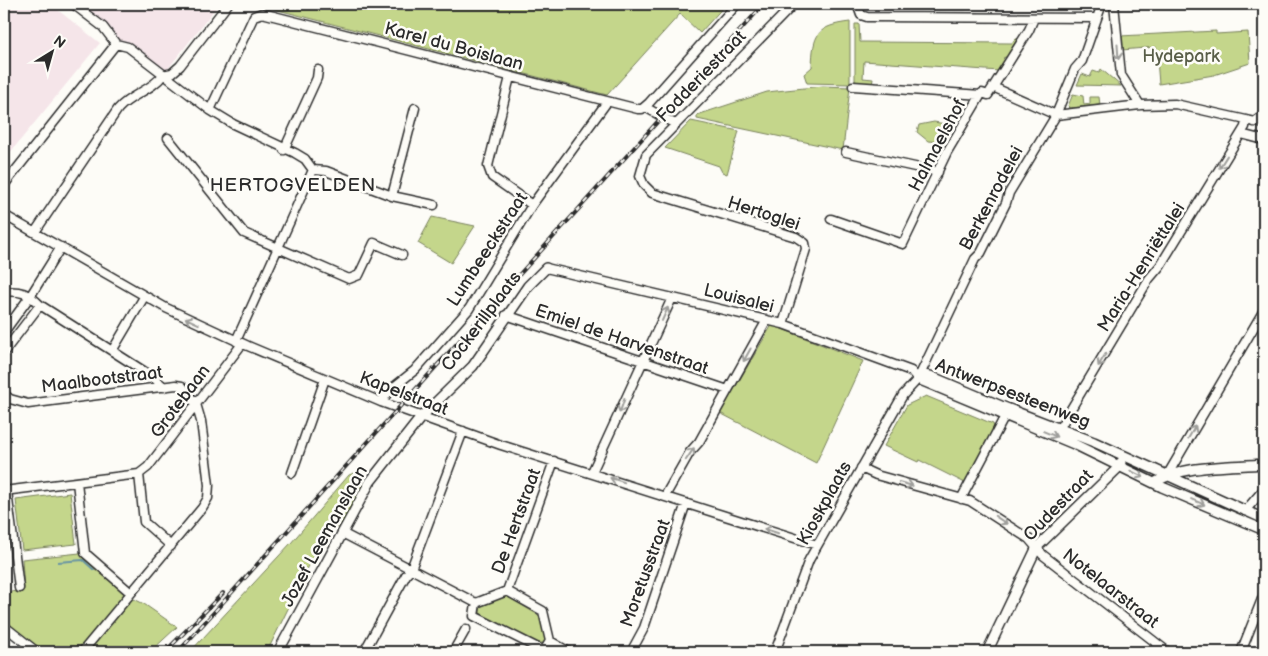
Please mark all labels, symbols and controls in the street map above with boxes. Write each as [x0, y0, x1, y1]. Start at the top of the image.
street label: Karel du Boislaan [382, 18, 525, 75]
street label: Fodderiestraat [652, 26, 751, 127]
north arrow [28, 28, 78, 78]
text: N [50, 32, 69, 52]
one-way arrow [1113, 44, 1122, 60]
park label: Hydepark [1142, 46, 1220, 67]
street label: Halmaelshof [904, 95, 971, 195]
street label: Berkenrodelei [955, 143, 1028, 254]
one-way arrow [1218, 155, 1228, 169]
district label: HERTOGVELDEN [210, 174, 376, 197]
street label: Lumbeeckstraat [443, 188, 532, 310]
street label: Hertoglei [725, 192, 803, 235]
street label: Maria-Henriëttalei [1093, 199, 1190, 336]
street label: Cockerillplaats [437, 267, 526, 375]
street label: Louisalei [701, 280, 776, 317]
street label: Emiel de Harvenstraat [532, 300, 712, 379]
one-way arrow [661, 307, 670, 322]
one-way arrow [185, 315, 200, 325]
one-way arrow [742, 348, 752, 362]
one-way arrow [1096, 352, 1106, 366]
street label: Antwerpsesteenweg [932, 354, 1093, 433]
street label: Grotebaan [146, 361, 215, 442]
street label: Maalbootstraat [40, 362, 164, 397]
street label: Kapelstraat [357, 367, 452, 420]
one-way arrow [617, 398, 626, 413]
one-way arrow [1188, 426, 1198, 440]
one-way arrow [1042, 430, 1057, 440]
one-way arrow [685, 447, 695, 461]
street label: Kioskplaats [793, 458, 856, 549]
street label: Jozef Leemanslaan [277, 462, 372, 611]
street label: De Hertstraat [488, 465, 545, 577]
street label: Oudestraat [1019, 465, 1098, 545]
one-way arrow [1129, 470, 1144, 480]
one-way arrow [609, 475, 625, 484]
one-way arrow [898, 480, 914, 489]
one-way arrow [1190, 498, 1205, 508]
one-way arrow [993, 515, 1007, 525]
street label: Moretusstraat [616, 516, 675, 630]
one-way arrow [764, 526, 779, 535]
street label: Notelaarstraat [1058, 544, 1163, 633]

